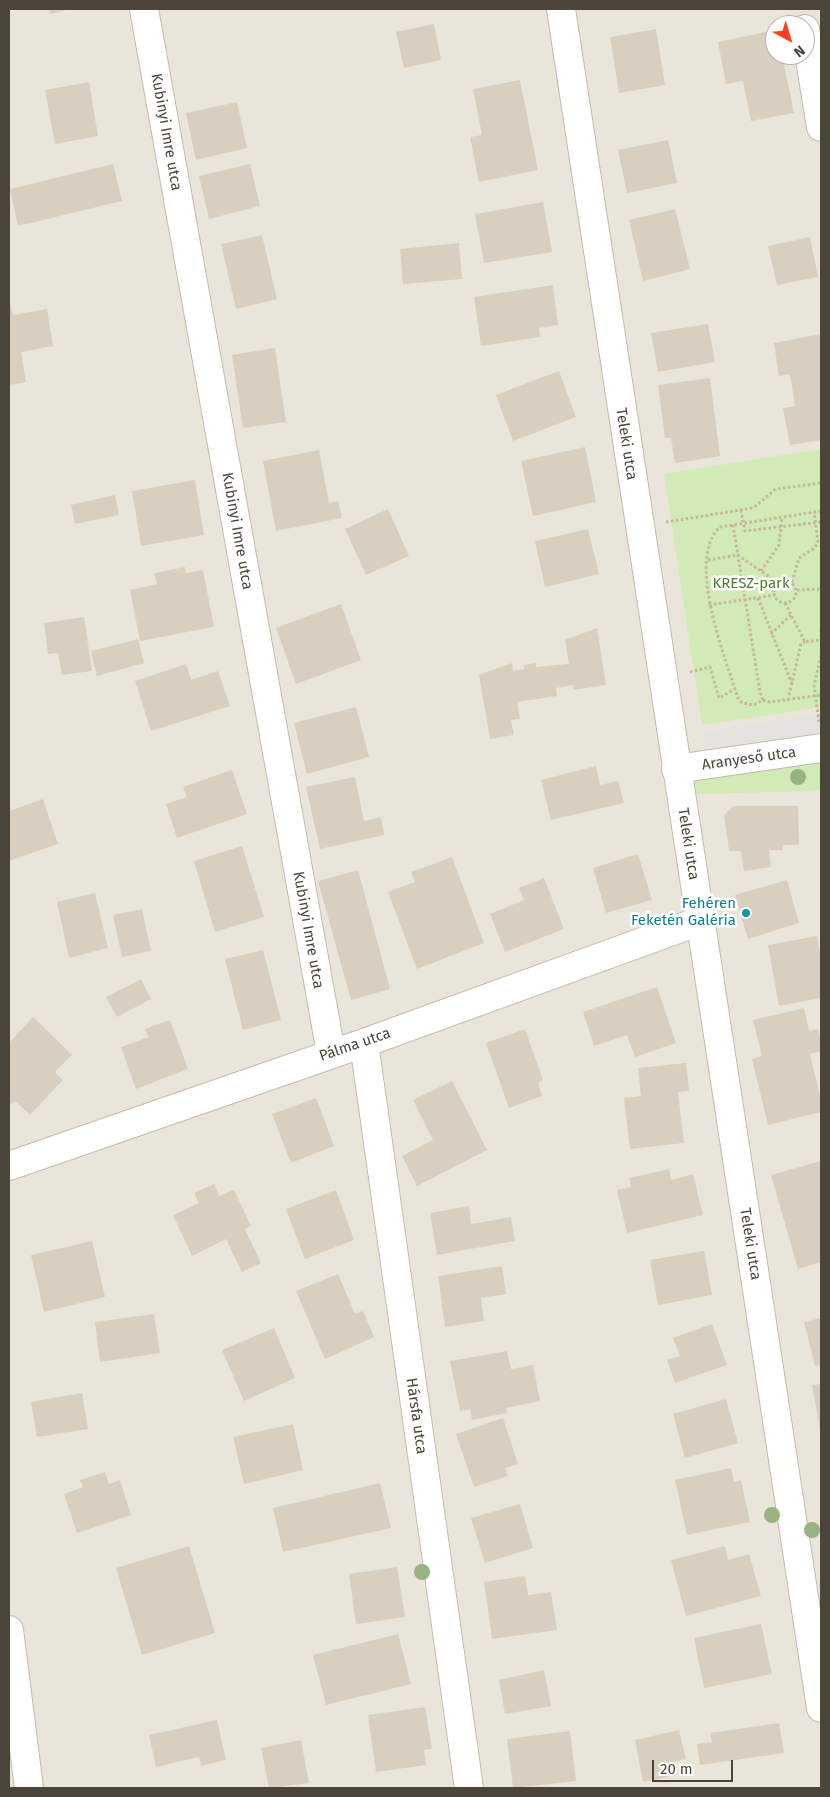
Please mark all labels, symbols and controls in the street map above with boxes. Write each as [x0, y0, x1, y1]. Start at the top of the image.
north arrow [765, 15, 815, 65]
text: N [790, 42, 808, 61]
street label: Kubinyi Imre utca [147, 72, 185, 192]
street label: Teleki utca [611, 407, 641, 481]
street label: Kubinyi Imre utca [218, 471, 256, 591]
park label: KRESZ-park [712, 575, 790, 593]
street label: Aranyeső utca [701, 743, 797, 775]
street label: Teleki utca [673, 807, 703, 881]
street label: Kubinyi Imre utca [289, 870, 327, 990]
place label: Fehéren Feketén Galéria [631, 895, 736, 930]
marker: Fehéren Feketén Galéria [740, 907, 752, 919]
street label: Pálma utca [317, 1024, 393, 1066]
street label: Teleki utca [735, 1207, 765, 1281]
street label: Hársfa utca [402, 1377, 430, 1455]
scale bar [655, 1750, 736, 1782]
text: 20 m [660, 1760, 693, 1778]

